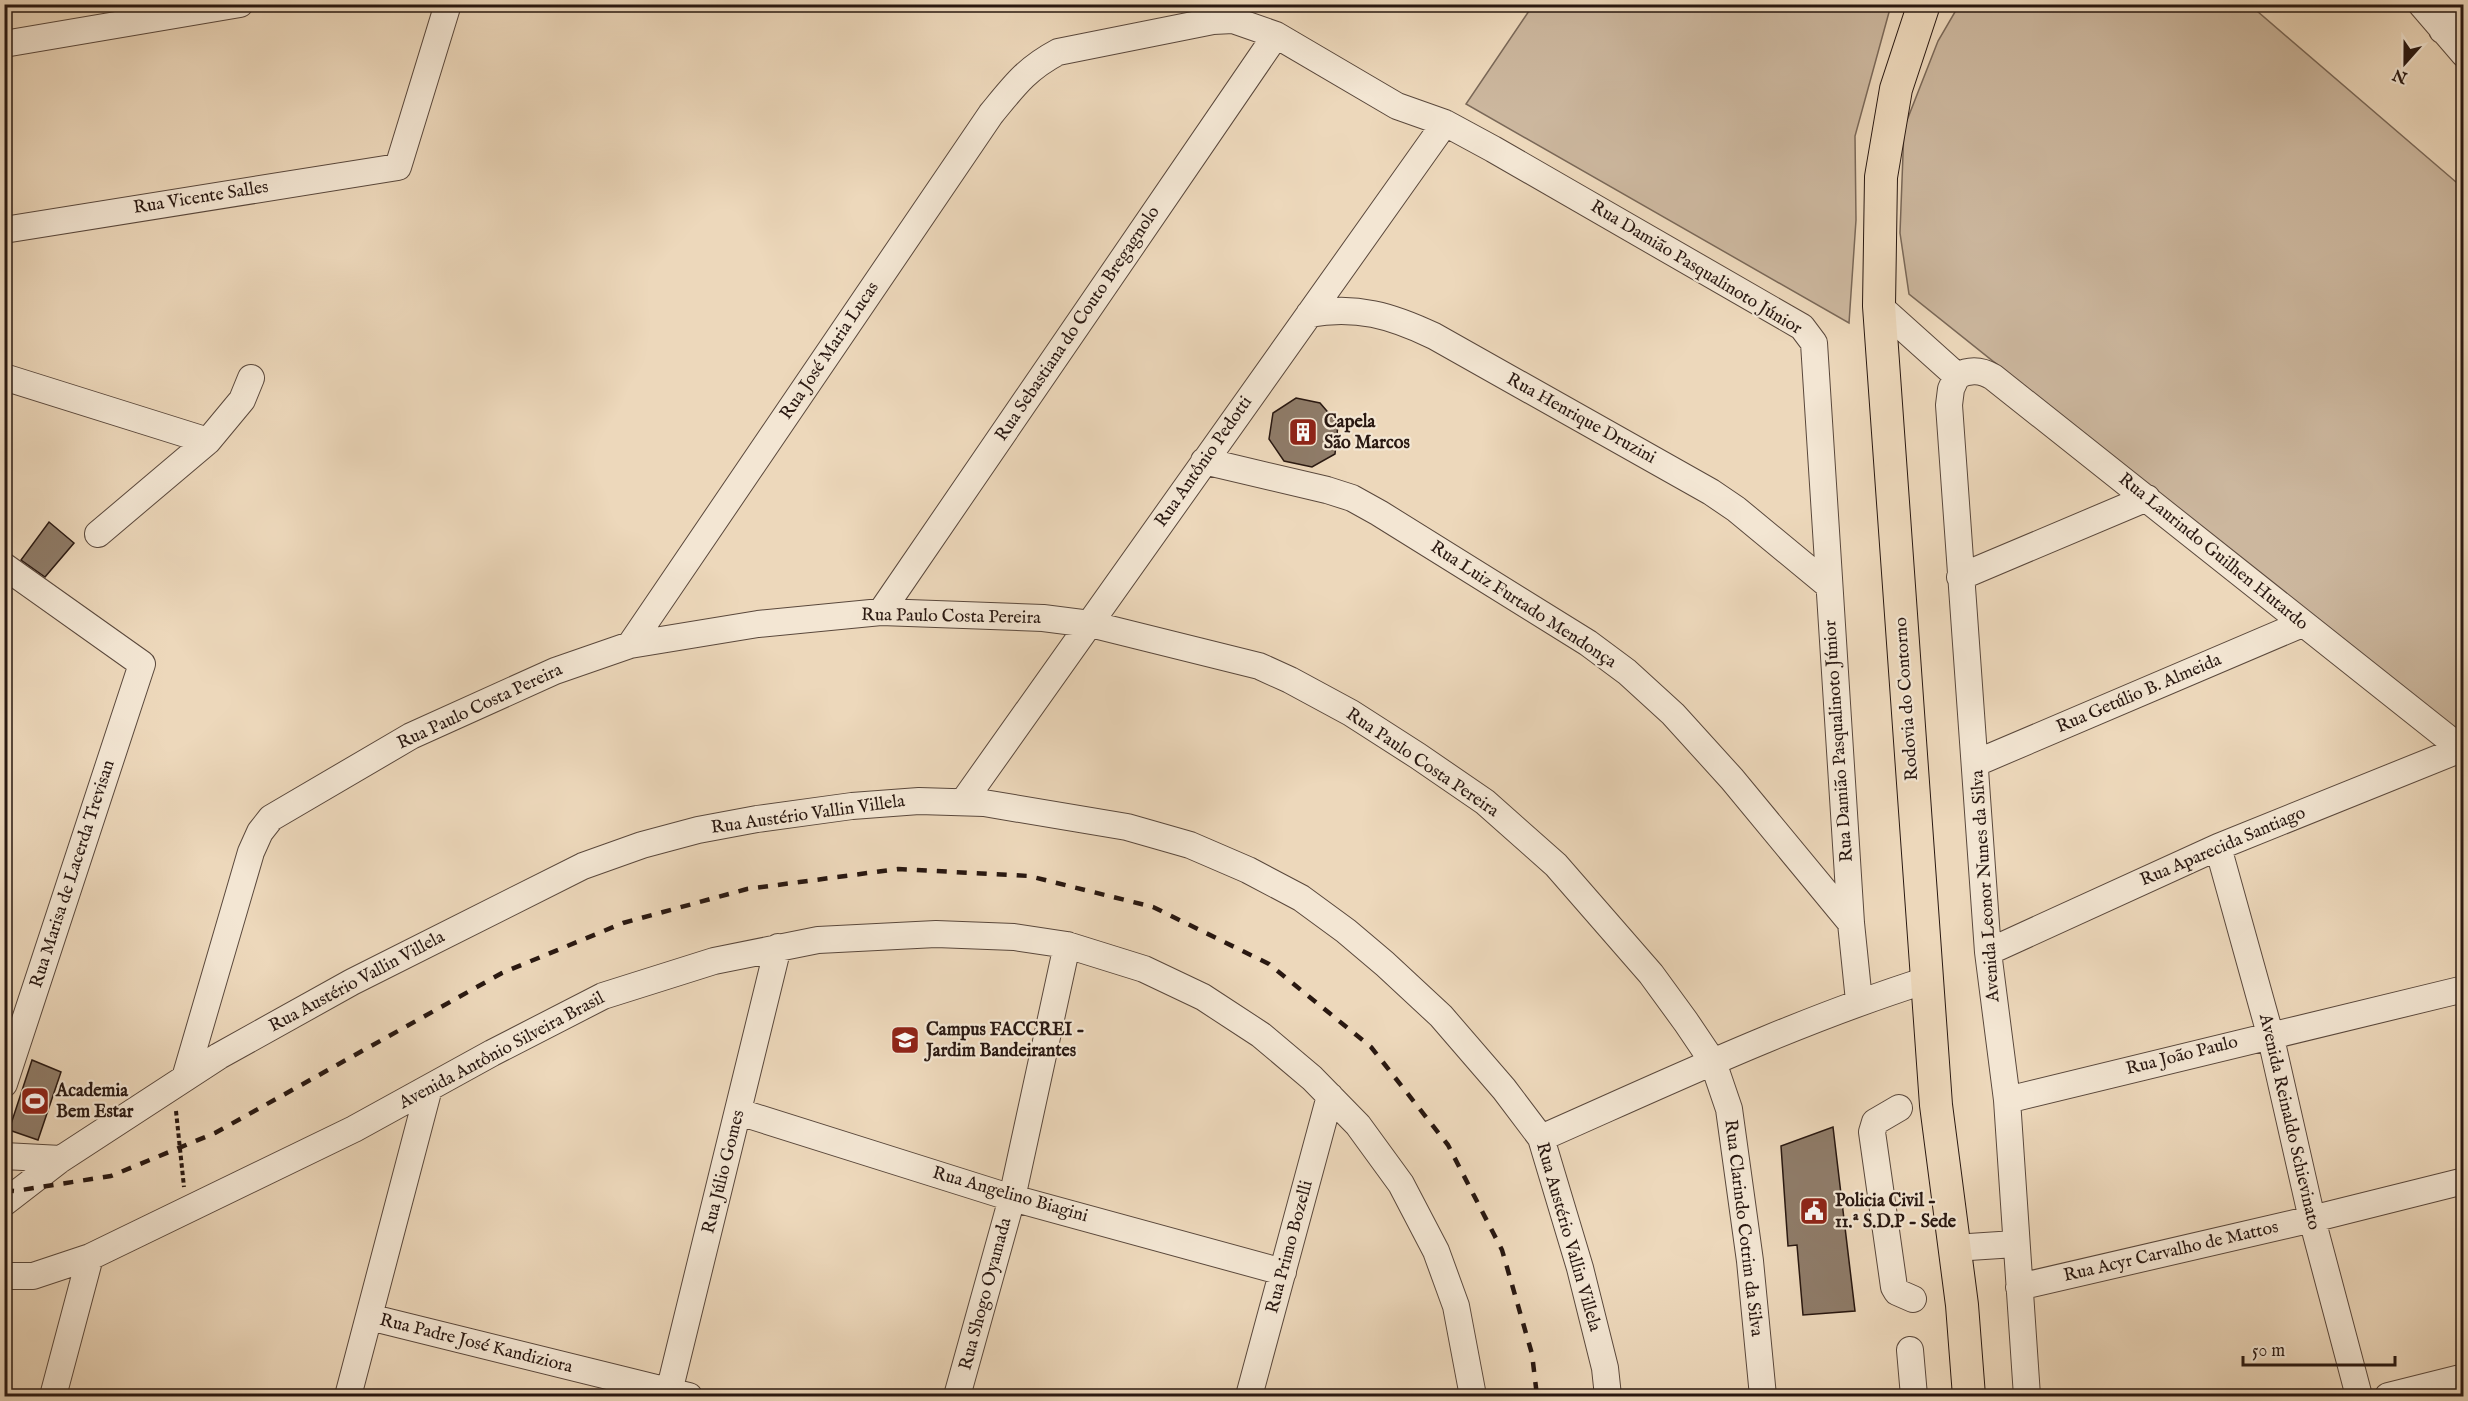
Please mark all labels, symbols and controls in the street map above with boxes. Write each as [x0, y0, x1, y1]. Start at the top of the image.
north arrow [2375, 33, 2435, 93]
text: N [2390, 63, 2411, 87]
street label: Rua Vicente Salles [132, 176, 270, 220]
street label: Rua Damião Pasqualinoto Júnior [1586, 196, 1806, 341]
street label: Rua Sebastiana do Couto Bregagnolo [991, 202, 1166, 446]
street label: Rua José Maria Lucas [775, 278, 885, 424]
street label: Rua Henrique Druzini [1502, 368, 1660, 470]
street label: Rua Antônio Pedotti [1150, 392, 1258, 532]
place label: Capela São Marcos [1324, 411, 1410, 455]
building icon: Capela São Marcos [1287, 416, 1319, 448]
street label: Rua Laurindo Guilhen Hutardo [2113, 468, 2313, 636]
street label: Rua Luiz Furtado Mendonça [1426, 536, 1621, 674]
street label: Rua Paulo Costa Pereira [861, 604, 1041, 630]
street label: Rodovia do Contorno [1890, 616, 1924, 782]
street label: Rua Damião Pasqualinoto Júnior [1819, 619, 1859, 863]
street label: Rua Getúlio B. Almeida [2053, 649, 2225, 739]
street label: Rua Paulo Costa Pereira [394, 658, 567, 755]
street label: Rua Paulo Costa Pereira [1341, 703, 1503, 823]
street label: Rua Marisa de Lacerda Trevisan [25, 757, 121, 991]
street label: Avenida Leonor Nunes da Silva [1966, 769, 2006, 1004]
street label: Rua Austério Vallin Villela [709, 790, 907, 840]
street label: Rua Aparecida Santiago [2137, 802, 2310, 892]
street label: Rua Austério Vallin Villela [265, 926, 449, 1038]
street label: Avenida Antônio Silveira Brasil [394, 987, 609, 1115]
street label: Avenida Reinaldo Schievinato [2253, 1011, 2325, 1233]
place label: Campus FACCREI - Jardim Bandeirantes [924, 1019, 1085, 1063]
school or university icon: Campus FACCREI - Jardim Bandeirantes [889, 1024, 921, 1056]
street label: Rua João Paulo [2124, 1031, 2241, 1081]
place label: Academia Bem Estar [55, 1080, 134, 1124]
sports icon: Academia Bem Estar [19, 1085, 51, 1117]
street label: Rua Júlio Gomes [698, 1108, 750, 1236]
street label: Rua Clarindo Cotrim da Silva [1718, 1118, 1768, 1338]
street label: Rua Austério Vallin Villela [1530, 1140, 1606, 1334]
street label: Rua Angelino Biagini [930, 1162, 1091, 1228]
street label: Rua Primo Bozelli [1261, 1178, 1319, 1316]
place label: Policia Civil - 11.ª S.D.P - Sede [1835, 1190, 1957, 1234]
public building icon: Policia Civil - 11.ª S.D.P - Sede [1798, 1195, 1830, 1227]
street label: Rua Shogo Oyamada [955, 1215, 1017, 1373]
street label: Rua Acyr Carvalho de Mattos [2061, 1216, 2281, 1288]
street label: Rua Padre José Kandiziora [377, 1309, 575, 1379]
scale bar [2243, 1329, 2394, 1367]
text: 50 m [2252, 1340, 2285, 1363]

